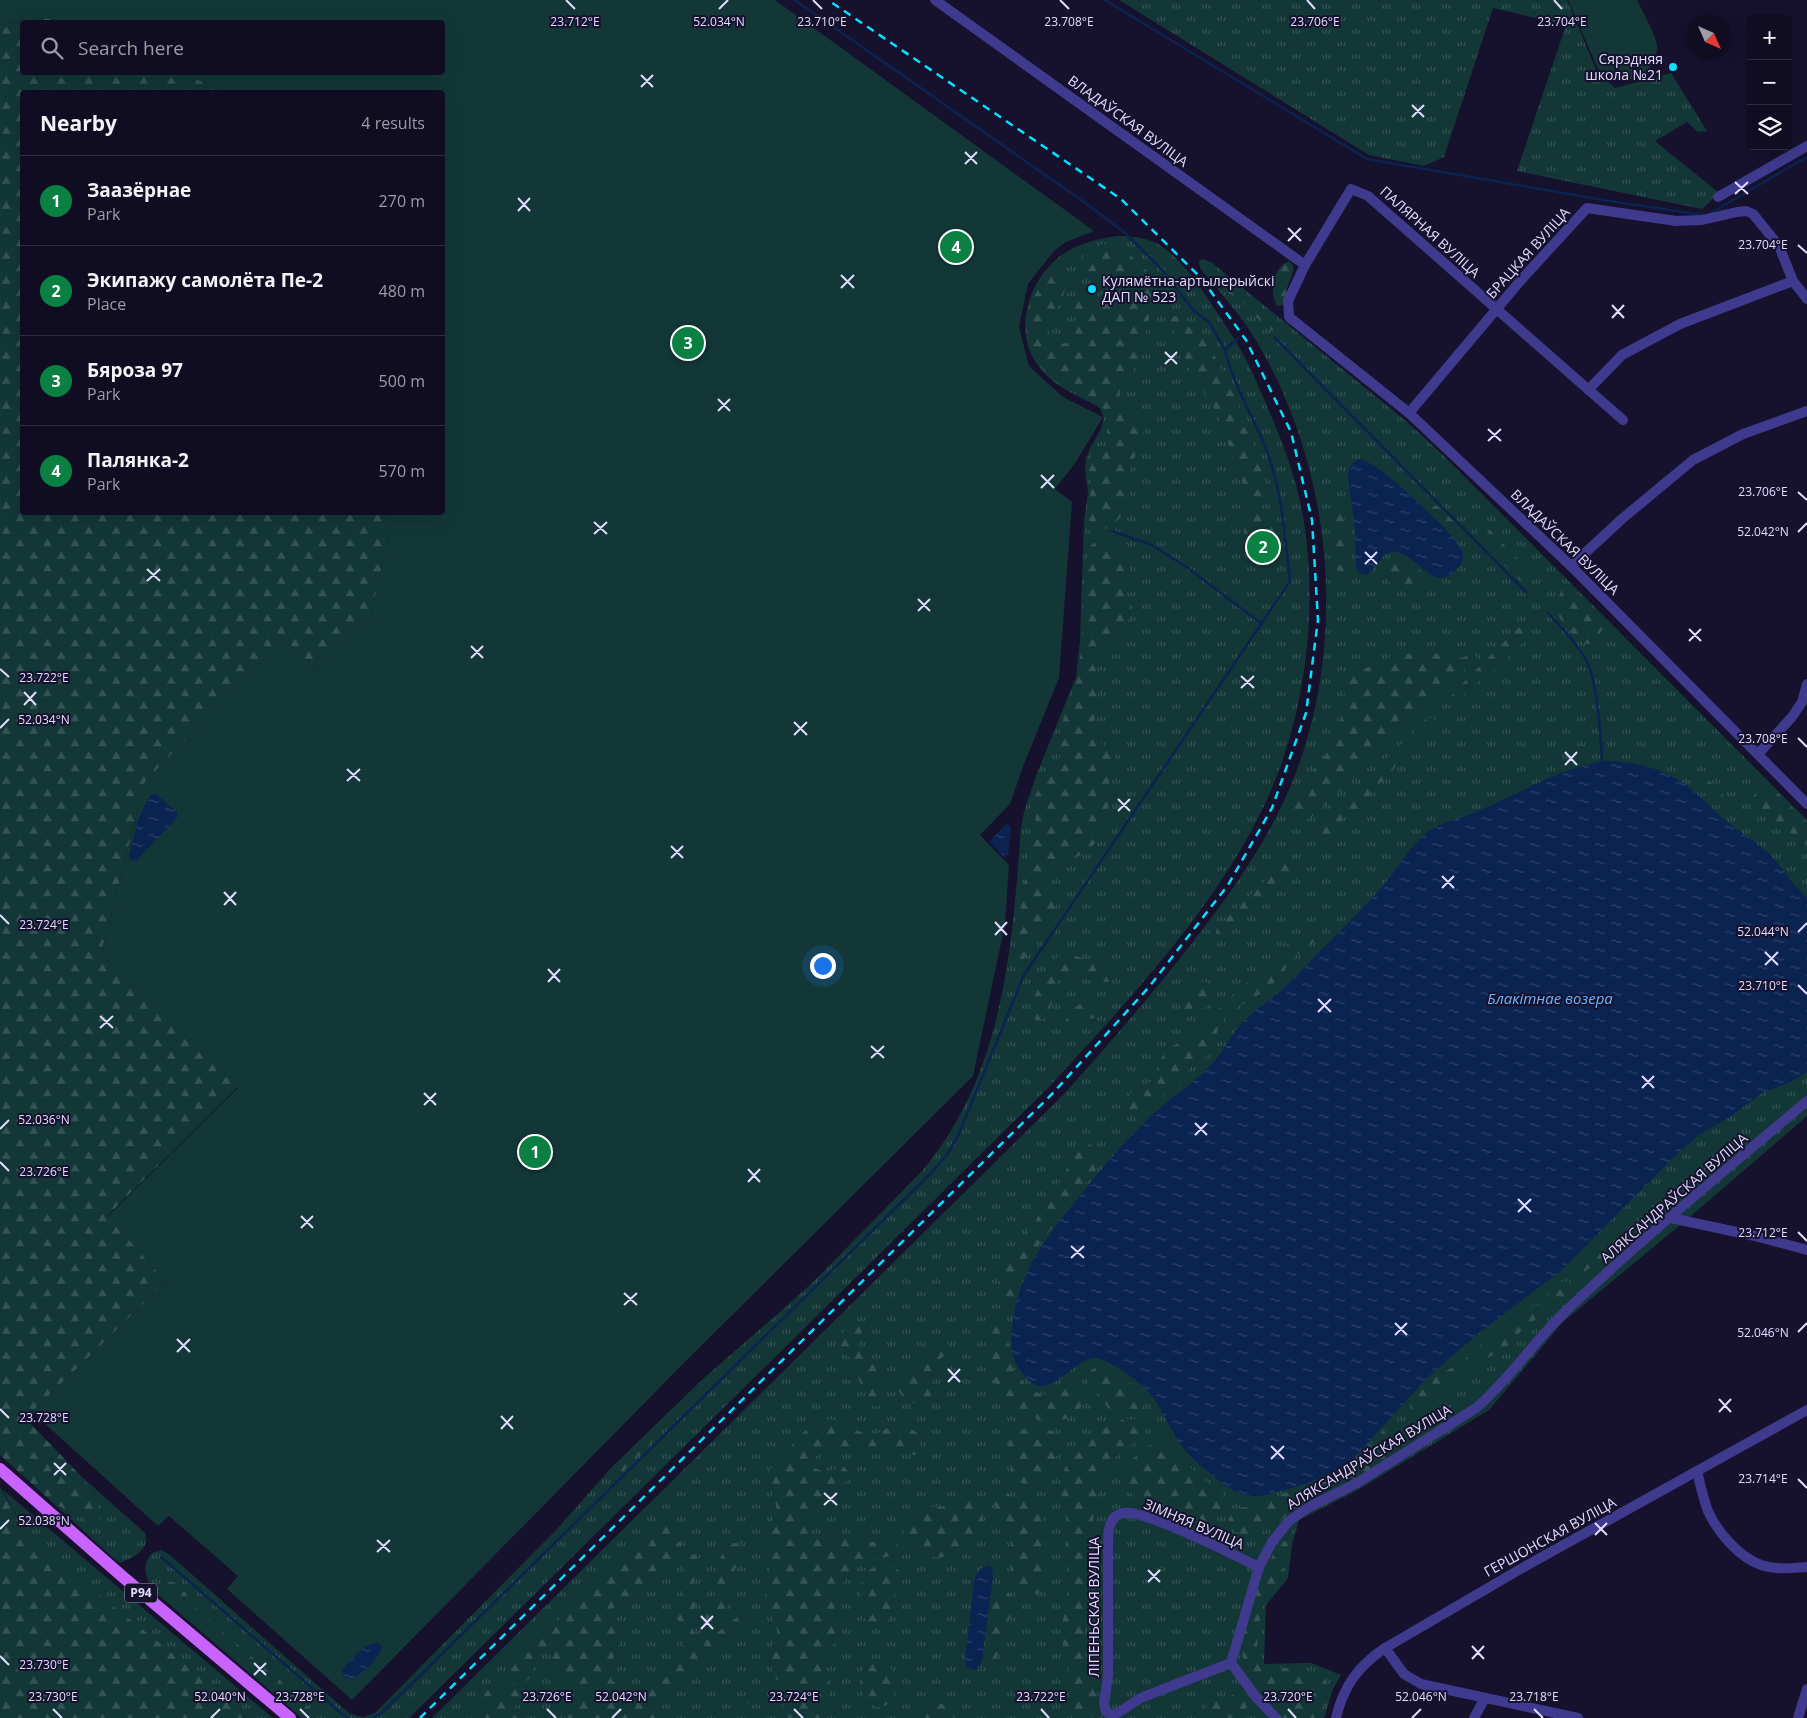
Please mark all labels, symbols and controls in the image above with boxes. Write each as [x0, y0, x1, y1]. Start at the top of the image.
text: 23.712°E [550, 13, 600, 30]
text: 52.034°N [693, 13, 745, 30]
text: 23.710°E [797, 13, 847, 30]
text: 23.708°E [1044, 13, 1094, 30]
text: 23.706°E [1290, 13, 1340, 30]
text: 23.704°E [1537, 13, 1587, 30]
north arrow [1687, 15, 1732, 60]
map controls [1747, 15, 1792, 150]
button: + [1747, 15, 1792, 60]
search box [20, 20, 445, 75]
icon: search [38, 34, 66, 62]
text: Search here [78, 35, 184, 61]
place label: Сярэдняя школа №21 [1585, 49, 1663, 84]
button: − [1747, 60, 1792, 105]
marker: Сярэдняя школа №21 [1667, 61, 1679, 73]
street label: ВЛАДАЎСКАЯ ВУЛІЦА [1064, 71, 1192, 171]
button: layers [1747, 105, 1792, 150]
text: Nearby [40, 109, 117, 137]
text: 4 results [361, 112, 425, 134]
text: Заазёрнае [87, 177, 191, 203]
street label: ПАЛЯРНАЯ ВУЛІЦА [1376, 182, 1485, 282]
text: 1 [51, 190, 61, 212]
text: 270 m [379, 190, 425, 212]
text: Park [87, 203, 120, 225]
street label: БРАЦКАЯ ВУЛІЦА [1482, 203, 1574, 302]
pin: 4 [940, 228, 972, 266]
text: 23.704°E [1738, 236, 1788, 253]
text: Экипажу самолёта Пе-2 [87, 267, 323, 293]
place label: Кулямётна-артылерыйскі ДАП № 523 [1102, 271, 1274, 306]
text: 2 [51, 280, 61, 302]
text: 480 m [379, 280, 425, 302]
marker: Кулямётна-артылерыйскі ДАП № 523 [1086, 283, 1098, 295]
text: Place [87, 293, 126, 315]
pin: 3 [672, 324, 704, 362]
text: Бяроза 97 [87, 357, 183, 383]
text: 3 [51, 370, 61, 392]
text: 500 m [379, 370, 425, 392]
text: Park [87, 383, 120, 405]
text: Палянка-2 [87, 447, 189, 473]
text: 4 [51, 460, 61, 482]
text: 570 m [379, 460, 425, 482]
text: Park [87, 473, 120, 495]
text: 23.706°E [1738, 483, 1788, 500]
street label: ВЛАДАЎСКАЯ ВУЛІЦА [1507, 485, 1624, 599]
text: 52.042°N [1737, 523, 1789, 540]
pin: 2 [1247, 528, 1279, 566]
text: 23.722°E [19, 669, 69, 686]
text: 52.034°N [18, 711, 70, 728]
text: 23.708°E [1738, 730, 1788, 747]
text: 23.724°E [19, 916, 69, 933]
text: 52.044°N [1737, 923, 1789, 940]
your location [810, 953, 836, 979]
text: 23.710°E [1738, 977, 1788, 994]
water label: Блакітнае возера [1487, 988, 1613, 1008]
text: 52.036°N [18, 1111, 70, 1128]
street label: АЛЯКСАНДРАЎСКАЯ ВУЛІЦА [1596, 1128, 1751, 1267]
pin: 1 [519, 1133, 551, 1171]
text: 23.726°E [19, 1163, 69, 1180]
text: 23.712°E [1738, 1224, 1788, 1241]
text: 52.046°N [1737, 1324, 1789, 1341]
street label: АЛЯКСАНДРАЎСКАЯ ВУЛІЦА [1283, 1400, 1455, 1513]
text: 23.728°E [19, 1409, 69, 1426]
text: 23.714°E [1738, 1470, 1788, 1487]
street label: ГЕРШОНСКАЯ ВУЛІЦА [1480, 1492, 1619, 1581]
street label: ЗІМНЯЯ ВУЛІЦА [1141, 1494, 1247, 1553]
text: 52.038°N [18, 1512, 70, 1529]
street label: ЛІПЕНЬСКАЯ ВУЛІЦА [1084, 1537, 1103, 1677]
road number: Р94 [125, 1584, 157, 1602]
text: 23.730°E [19, 1656, 69, 1673]
text: 23.730°E [28, 1688, 78, 1705]
text: 52.040°N [194, 1688, 246, 1705]
text: 23.728°E [275, 1688, 325, 1705]
text: 23.726°E [522, 1688, 572, 1705]
text: 52.042°N [595, 1688, 647, 1705]
text: 23.724°E [769, 1688, 819, 1705]
text: 23.722°E [1016, 1688, 1066, 1705]
text: 23.720°E [1263, 1688, 1313, 1705]
text: 52.046°N [1395, 1688, 1447, 1705]
text: 23.718°E [1509, 1688, 1559, 1705]

